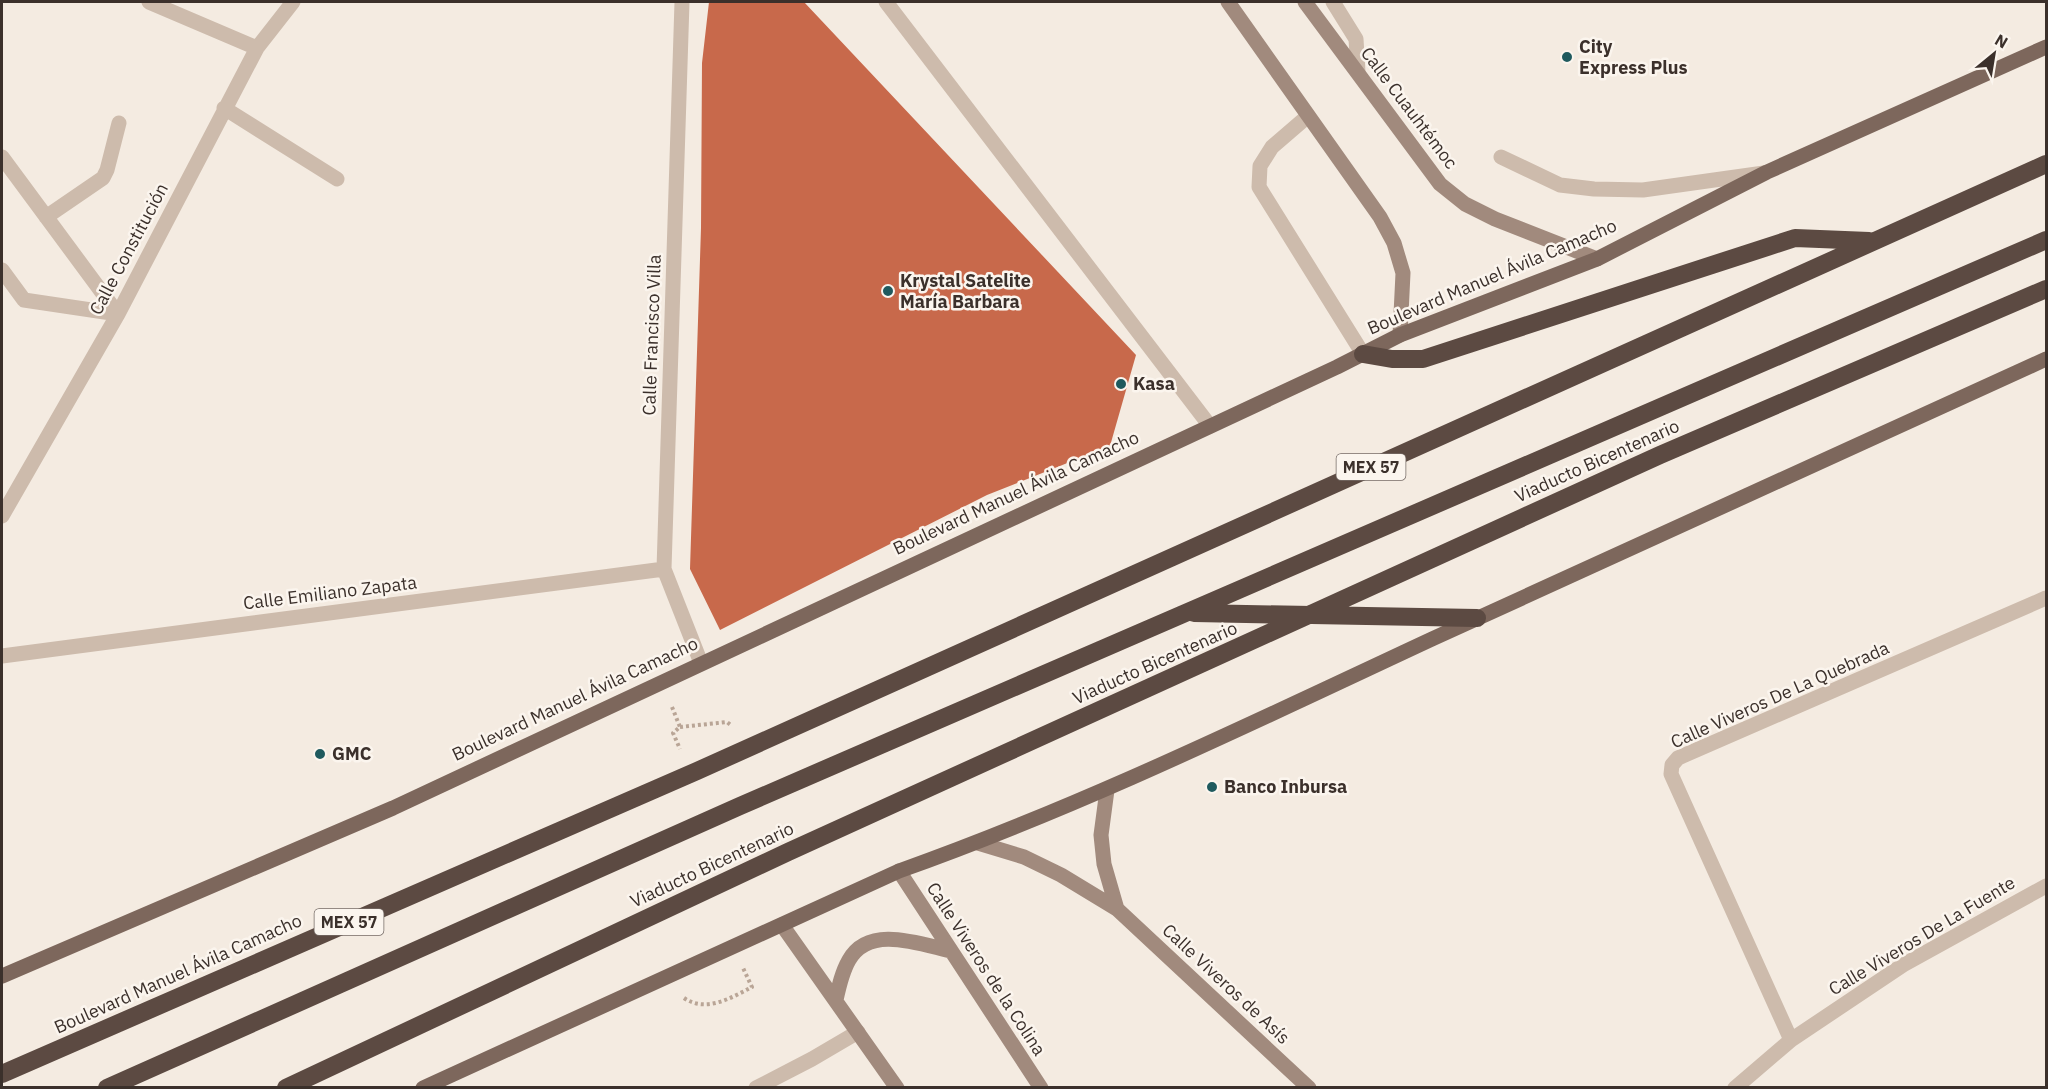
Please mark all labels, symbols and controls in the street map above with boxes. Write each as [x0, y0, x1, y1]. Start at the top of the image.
north arrow [1964, 24, 2024, 84]
text: N [1991, 29, 2012, 53]
place label: City Express Plus [1579, 35, 1688, 79]
street label: Calle Cuauhtémoc [1356, 42, 1463, 173]
marker: City Express Plus [1560, 50, 1574, 64]
street label: Calle Constitución [84, 179, 173, 319]
street label: Boulevard Manuel Ávila Camacho [1364, 213, 1620, 340]
street label: Calle Francisco Villa [637, 254, 666, 416]
place label: Krystal Satelite María Barbara [900, 269, 1031, 313]
marker: Krystal Satelite María Barbara [881, 284, 895, 298]
place label: Kasa [1133, 372, 1175, 395]
marker: Kasa [1114, 377, 1128, 391]
street label: Viaducto Bicentenario [1511, 414, 1683, 507]
street label: Boulevard Manuel Ávila Camacho [889, 425, 1142, 560]
road number: MEX 57 [1336, 454, 1406, 480]
street label: Calle Emiliano Zapata [242, 570, 419, 615]
street label: Viaducto Bicentenario [1069, 616, 1241, 709]
street label: Boulevard Manuel Ávila Camacho [448, 631, 701, 766]
street label: Calle Viveros De La Quebrada [1667, 636, 1893, 753]
place label: GMC [332, 742, 372, 765]
marker: GMC [313, 747, 327, 761]
place label: Banco Inbursa [1224, 775, 1347, 798]
marker: Banco Inbursa [1205, 780, 1219, 794]
street label: Viaducto Bicentenario [626, 817, 797, 913]
street label: Calle Viveros De La Fuente [1824, 871, 2019, 1000]
street label: Calle Viveros de la Colina [922, 878, 1051, 1060]
street label: Boulevard Manuel Ávila Camacho [50, 908, 305, 1039]
road number: MEX 57 [314, 909, 384, 935]
street label: Calle Viveros de Asís [1158, 918, 1295, 1049]

